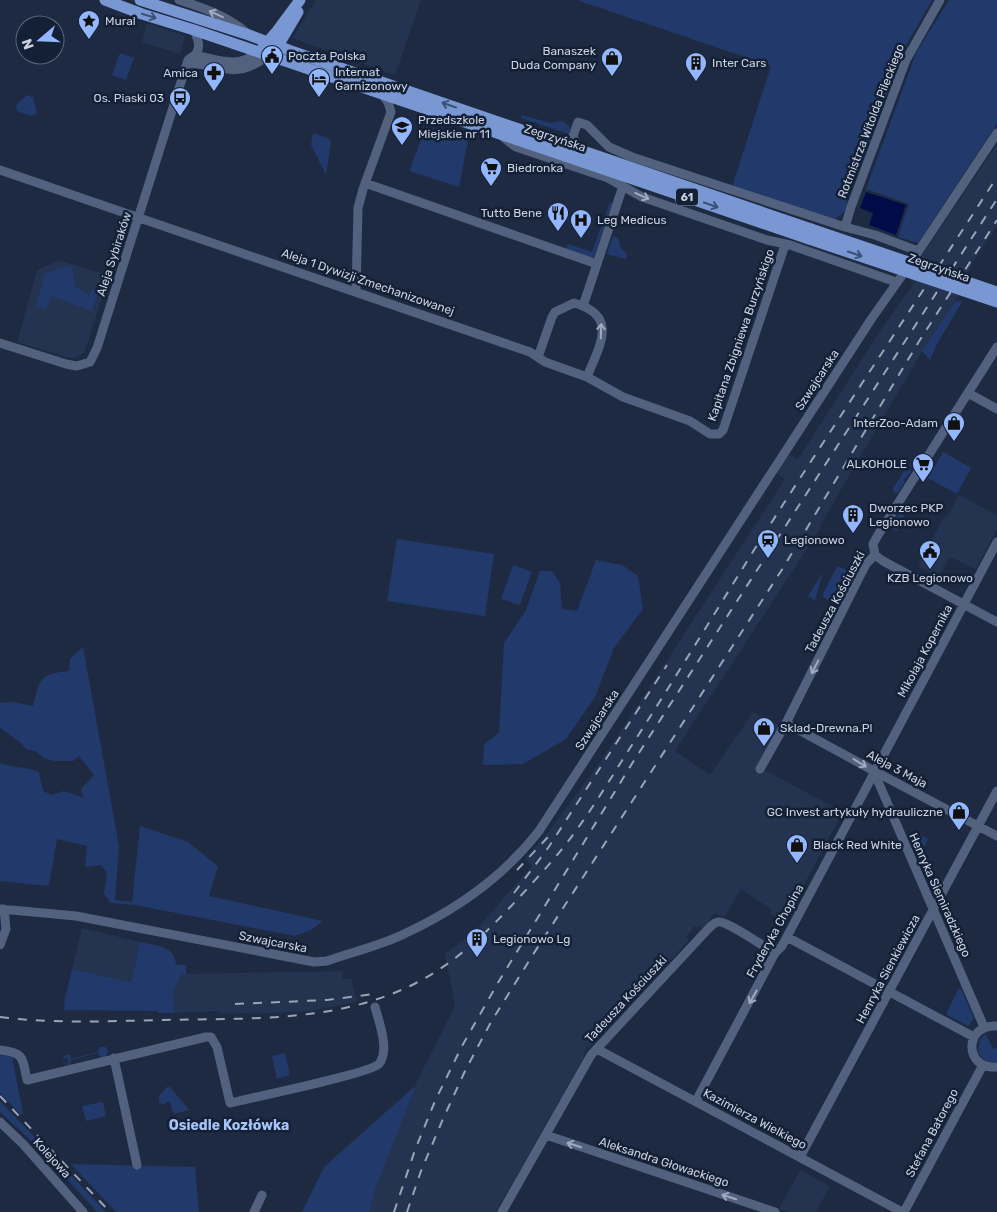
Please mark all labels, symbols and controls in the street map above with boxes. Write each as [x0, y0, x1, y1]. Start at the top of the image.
one-way arrow [209, 8, 224, 18]
place icon: Mural [77, 9, 101, 40]
one-way arrow [141, 12, 156, 21]
place label: Mural [105, 14, 136, 28]
north arrow [15, 15, 65, 65]
text: N [19, 37, 38, 52]
street label: Rotmistrza Witolda Pileckiego [835, 42, 907, 200]
public building icon: Poczta Polska [260, 44, 284, 75]
place label: Banaszek Duda Company [511, 44, 597, 72]
shop icon: Banaszek Duda Company [600, 46, 624, 77]
place label: Poczta Polska [288, 49, 366, 63]
building icon: Inter Cars [684, 51, 708, 82]
place label: Inter Cars [712, 56, 766, 70]
pharmacy icon: Amica [202, 61, 226, 92]
place label: Internat Garnizonowy [335, 65, 408, 93]
place label: Amica [163, 66, 198, 80]
hotel icon: Internat Garnizonowy [307, 67, 331, 98]
bus stop icon: Os. Piaski 03 [168, 86, 192, 117]
place label: Os. Piaski 03 [94, 91, 164, 105]
one-way arrow [442, 100, 457, 109]
place label: Przedszkole Miejskie nr 11 [418, 113, 490, 141]
school or university icon: Przedszkole Miejskie nr 11 [390, 115, 414, 146]
street label: Zegrzyńska [522, 121, 588, 155]
supermarket icon: Biedronka [479, 156, 503, 187]
place label: Biedronka [507, 161, 563, 175]
road number: 61 [676, 188, 698, 206]
one-way arrow [634, 191, 649, 201]
restaurant icon: Tutto Bene [546, 201, 570, 232]
one-way arrow [703, 201, 719, 211]
place label: Tutto Bene [481, 206, 542, 220]
hospital icon: Leg Medicus [569, 208, 593, 239]
street label: Aleja Sybiraków [94, 210, 134, 298]
place label: Leg Medicus [597, 213, 667, 227]
street label: Aleja 1 Dywizji Zmechanizowanej [280, 246, 456, 318]
street label: Kapitana Zbigniewa Burzyńskigo [705, 247, 777, 423]
one-way arrow [847, 250, 862, 259]
street label: Zegrzyńska [906, 251, 972, 285]
one-way arrow [597, 324, 606, 340]
street label: Szwajcarska [792, 347, 842, 413]
shop icon: InterZoo-Adam [942, 411, 966, 442]
place label: InterZoo-Adam [853, 416, 938, 430]
supermarket icon: ALKOHOLE [911, 452, 935, 483]
place label: ALKOHOLE [847, 457, 907, 471]
place label: Dworzec PKP Legionowo [869, 501, 943, 529]
building icon: Dworzec PKP Legionowo [841, 503, 865, 534]
station icon: Legionowo [756, 528, 780, 559]
place label: Legionowo [784, 533, 845, 547]
public building icon: KZB Legionowo [918, 539, 942, 570]
street label: Tadeusza Kościuszki [802, 549, 868, 655]
place label: KZB Legionowo [887, 571, 973, 585]
street label: Mikołaja Kopernika [895, 602, 955, 700]
one-way arrow [810, 659, 819, 674]
street label: Szwajcarska [572, 687, 622, 753]
shop icon: Sklad-Drewna.Pl [752, 716, 776, 747]
place label: Sklad-Drewna.Pl [780, 721, 872, 735]
street label: Aleja 3 Maja [864, 747, 930, 791]
one-way arrow [852, 758, 866, 768]
shop icon: GC Invest artykuły hydrauliczne [947, 800, 971, 831]
place label: GC Invest artykuły hydrauliczne [767, 805, 943, 819]
street label: Henryka Siemiradzkiego [906, 831, 974, 959]
shop icon: Black Red White [785, 833, 809, 864]
place label: Black Red White [813, 838, 902, 852]
street label: Fryderyka Chopina [744, 882, 806, 980]
street label: Henryka Sienkiewicza [853, 912, 923, 1026]
building icon: Legionowo Lg [465, 927, 489, 958]
street label: Szwajcarska [238, 929, 308, 955]
place label: Legionowo Lg [493, 932, 570, 946]
street label: Tadeusza Kościuszki [582, 953, 670, 1045]
one-way arrow [747, 989, 757, 1003]
street label: Kazimierza Wielkiego [701, 1086, 809, 1152]
street label: Stefana Batorego [903, 1086, 961, 1180]
district label: Osiedle Kozłówka [169, 1117, 289, 1134]
street label: Aleksandra Głowackiego [597, 1134, 731, 1190]
street label: Kolejowa [30, 1135, 74, 1181]
one-way arrow [567, 1140, 583, 1149]
one-way arrow [721, 1191, 737, 1201]

